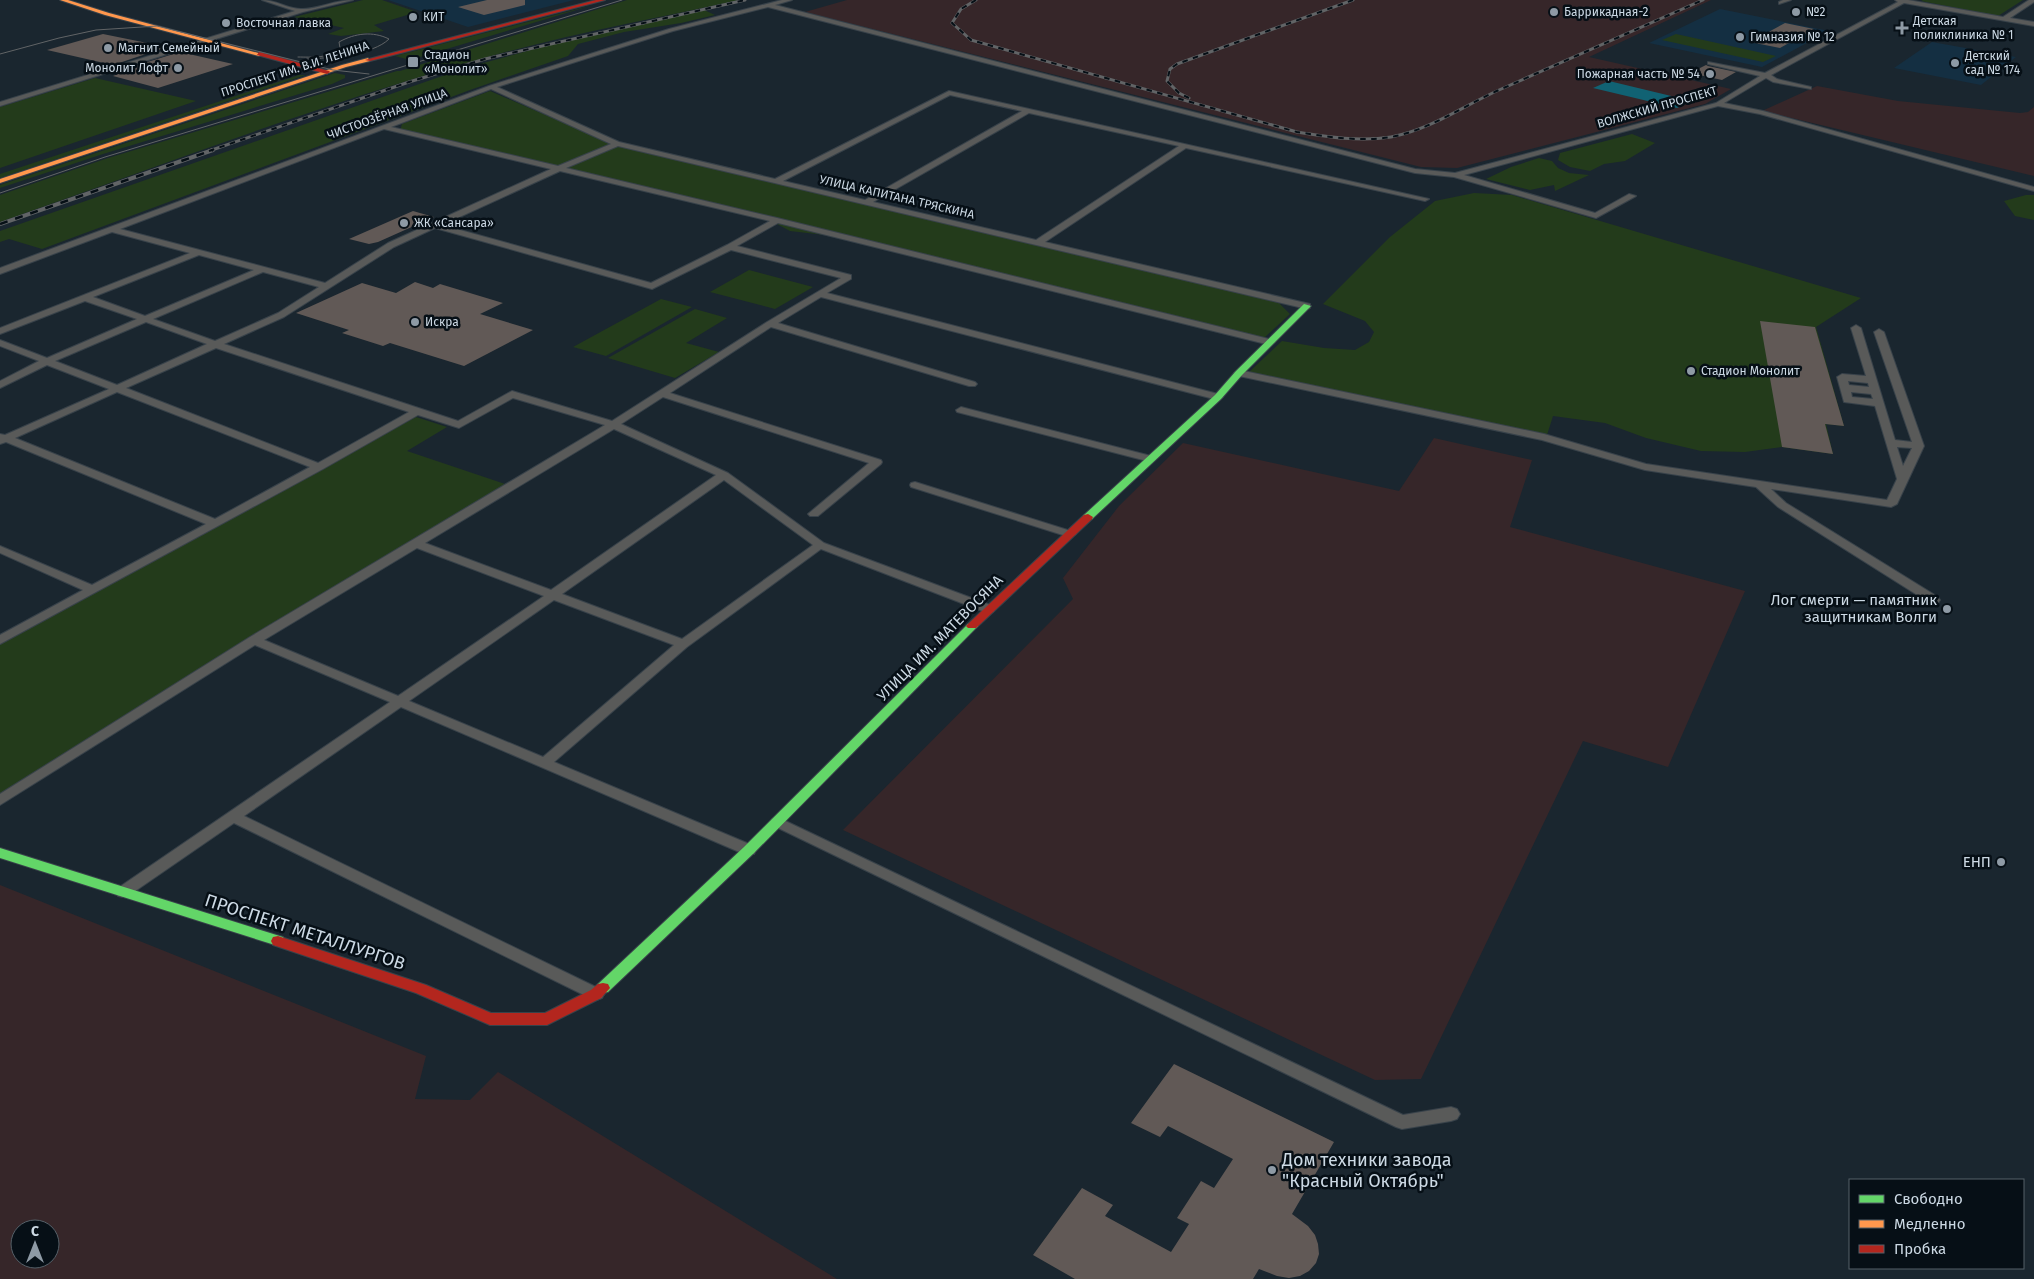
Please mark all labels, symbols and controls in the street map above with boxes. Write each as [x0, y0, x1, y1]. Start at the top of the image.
place label: Баррикадная-2 [1564, 5, 1649, 19]
place label: №2 [1806, 5, 1825, 19]
marker: Баррикадная-2 [1548, 6, 1560, 18]
marker: №2 [1790, 6, 1802, 18]
place label: КИТ [423, 10, 445, 24]
marker: КИТ [407, 11, 419, 23]
place label: Детская поликлиника № 1 [1912, 14, 2013, 42]
place label: Восточная лавка [236, 16, 331, 30]
marker: Восточная лавка [220, 17, 232, 29]
marker: Детская поликлиника № 1 [1895, 21, 1909, 35]
place label: Гимназия № 12 [1750, 30, 1835, 44]
marker: Гимназия № 12 [1734, 31, 1746, 43]
street label: ПРОСПЕКТ ИМ. В.И. ЛЕНИНА [219, 38, 371, 100]
place label: Магнит Семейный [118, 41, 220, 55]
marker: Магнит Семейный [102, 42, 114, 54]
place label: Стадион «Монолит» [424, 48, 488, 76]
place label: Детский сад № 174 [1964, 49, 2021, 77]
marker: Стадион «Монолит» [406, 55, 420, 69]
marker: Детский сад № 174 [1949, 57, 1961, 69]
place label: Монолит Лофт [85, 61, 169, 75]
marker: Монолит Лофт [172, 62, 184, 74]
place label: Пожарная часть № 54 [1577, 67, 1701, 81]
marker: Пожарная часть № 54 [1704, 68, 1716, 80]
street label: ВОЛЖСКИЙ ПРОСПЕКТ [1595, 82, 1719, 131]
street label: ЧИСТООЗЁРНАЯ УЛИЦА [325, 85, 449, 142]
street label: УЛИЦА КАПИТАНА ТРЯСКИНА [818, 172, 976, 222]
place label: ЖК «Сансара» [414, 216, 494, 230]
marker: ЖК «Сансара» [398, 217, 410, 229]
place label: Искра [425, 315, 459, 329]
marker: Искра [409, 316, 421, 328]
place label: Стадион Монолит [1701, 364, 1800, 378]
marker: Стадион Монолит [1685, 365, 1697, 377]
street label: УЛИЦА ИМ. МАТЕВОСЯНА [873, 571, 1007, 705]
place label: Лог смерти — памятник защитникам Волги [1771, 591, 1937, 626]
marker: Лог смерти — памятник защитникам Волги [1941, 603, 1953, 615]
place label: ЕНП [1963, 853, 1991, 871]
marker: ЕНП [1995, 856, 2007, 868]
street label: ПРОСПЕКТ МЕТАЛЛУРГОВ [202, 889, 408, 975]
place label: Дом техники завода "Красный Октябрь" [1281, 1149, 1452, 1192]
marker: Дом техники завода "Красный Октябрь" [1266, 1164, 1278, 1176]
legend [1849, 1179, 2024, 1269]
text: Свободно [1894, 1190, 1963, 1208]
text: Медленно [1894, 1215, 1966, 1233]
north arrow [10, 1219, 60, 1269]
text: С [31, 1223, 39, 1240]
text: Пробка [1894, 1240, 1946, 1258]

